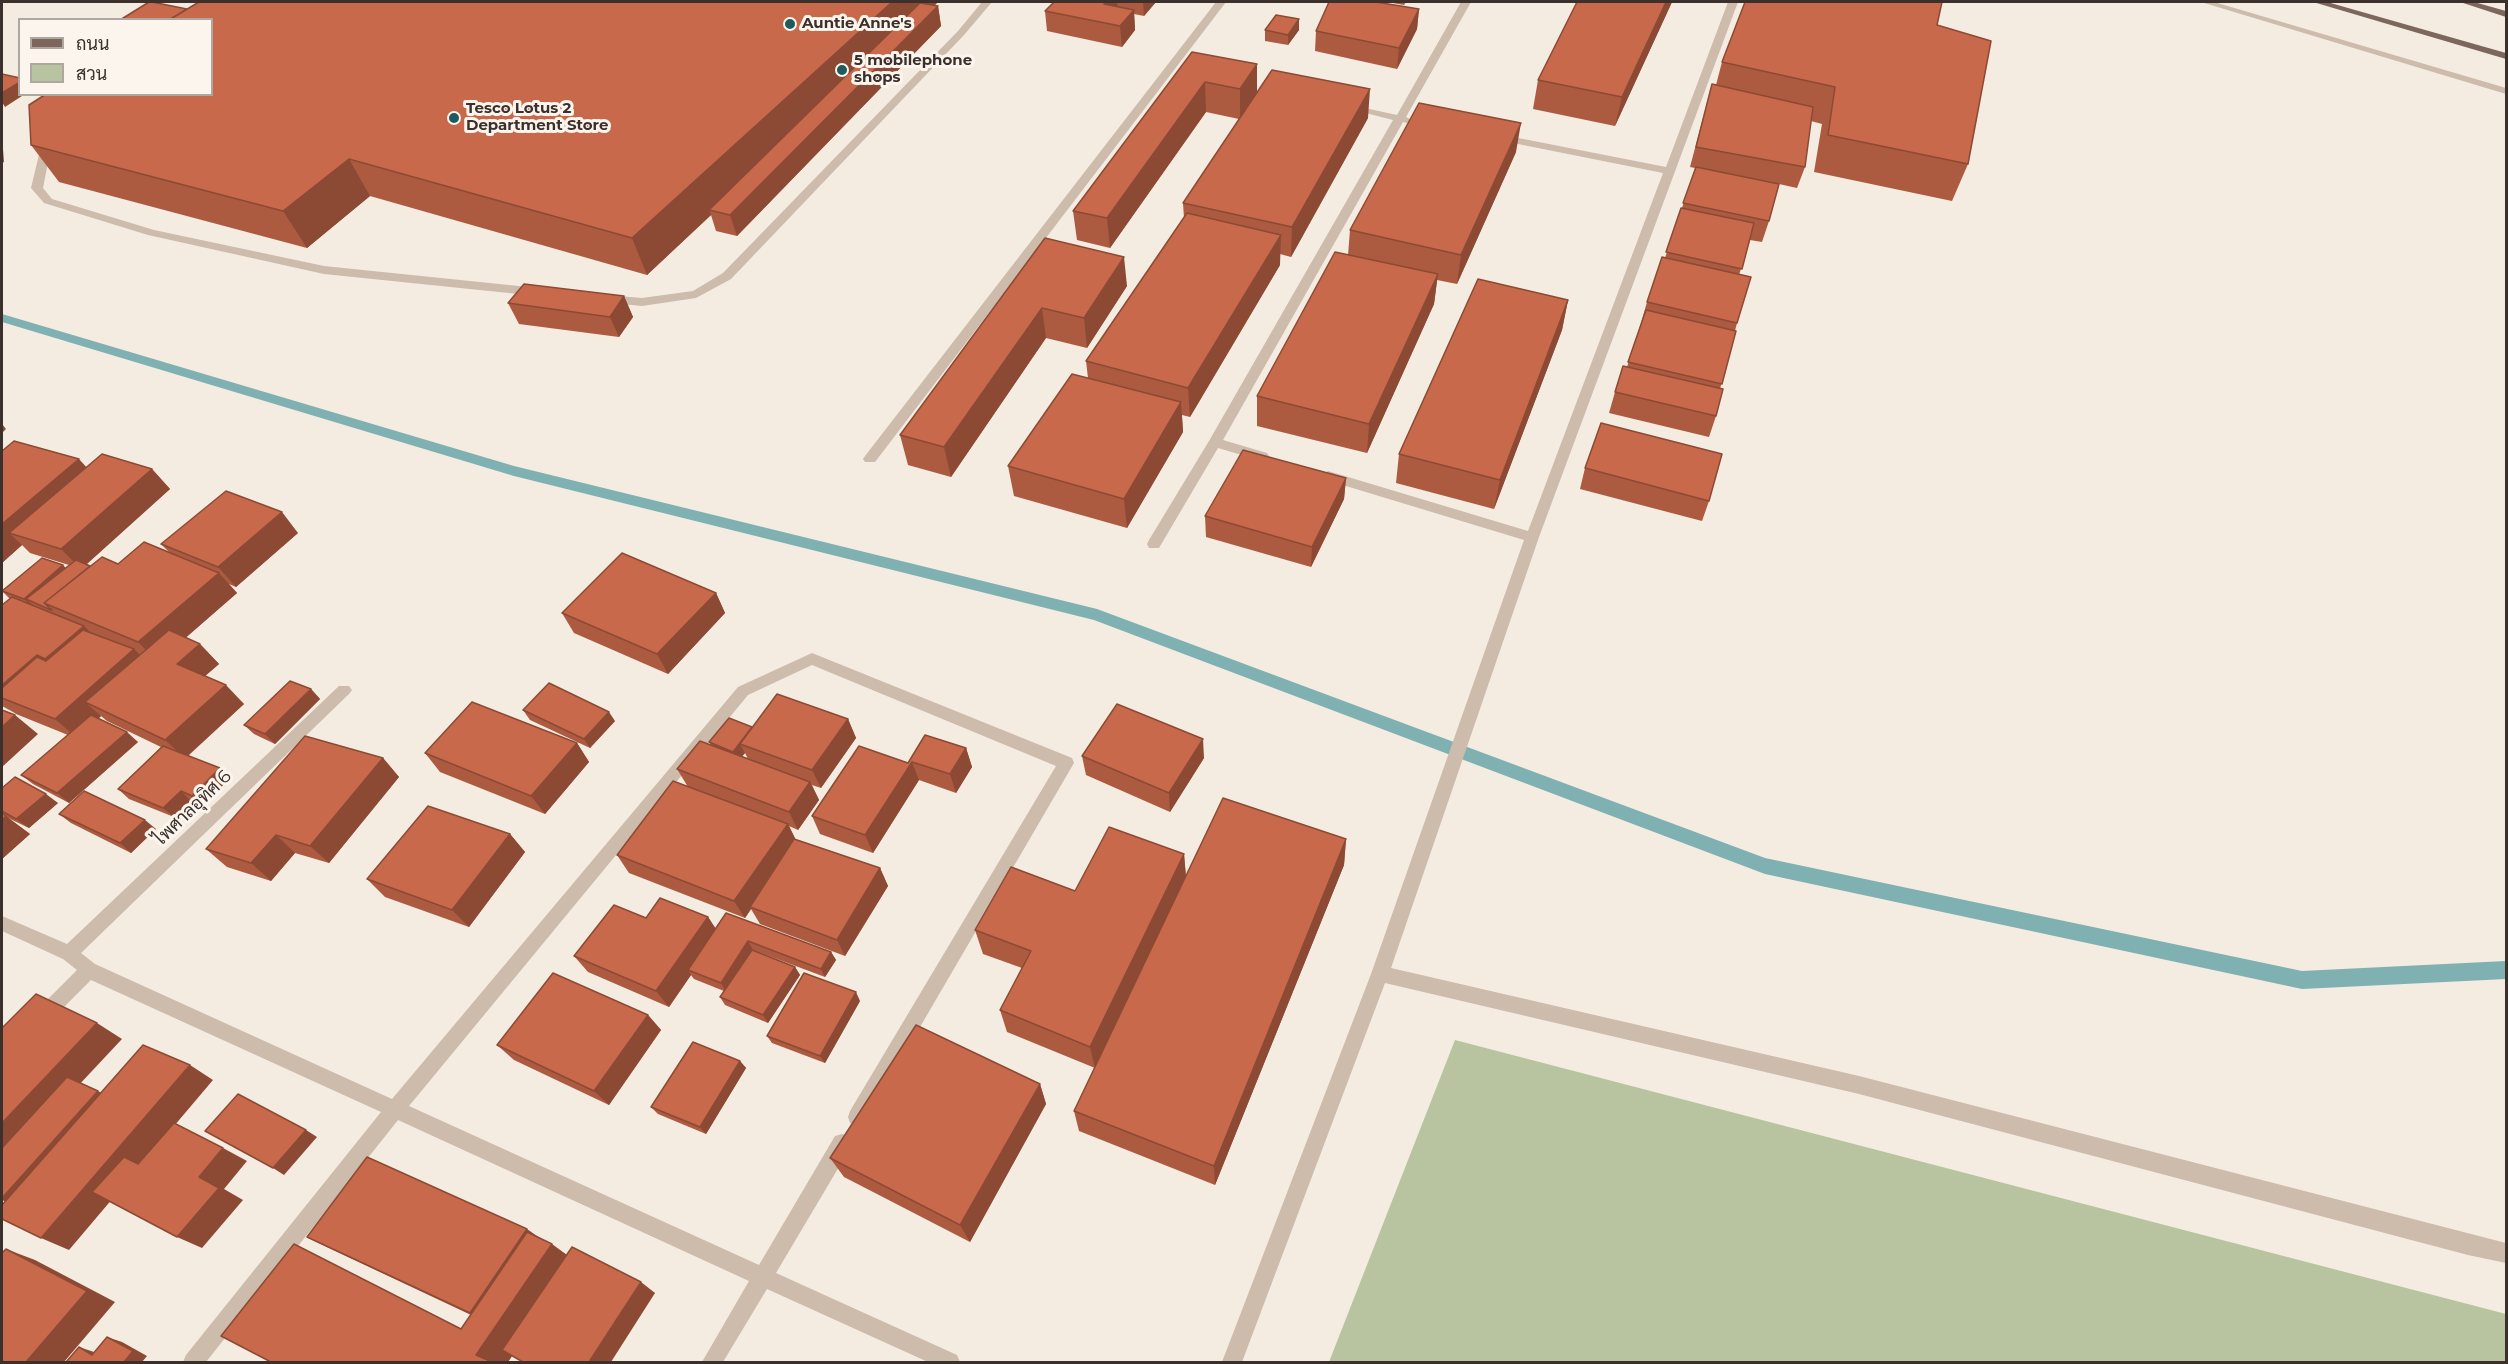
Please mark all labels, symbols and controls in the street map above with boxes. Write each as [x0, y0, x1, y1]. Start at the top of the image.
place label: Auntie Anne's [802, 15, 912, 33]
marker: Auntie Anne's [783, 17, 797, 31]
legend [18, 18, 213, 96]
text: ถนน [76, 33, 109, 55]
place label: 5 mobilephone shops [854, 52, 972, 87]
text: สวน [76, 63, 107, 85]
marker: 5 mobilephone shops [835, 63, 849, 77]
place label: Tesco Lotus 2 Department Store [466, 100, 608, 135]
marker: Tesco Lotus 2 Department Store [447, 111, 461, 125]
street label: ไพศาลอุทิศ 6 [150, 766, 236, 850]

